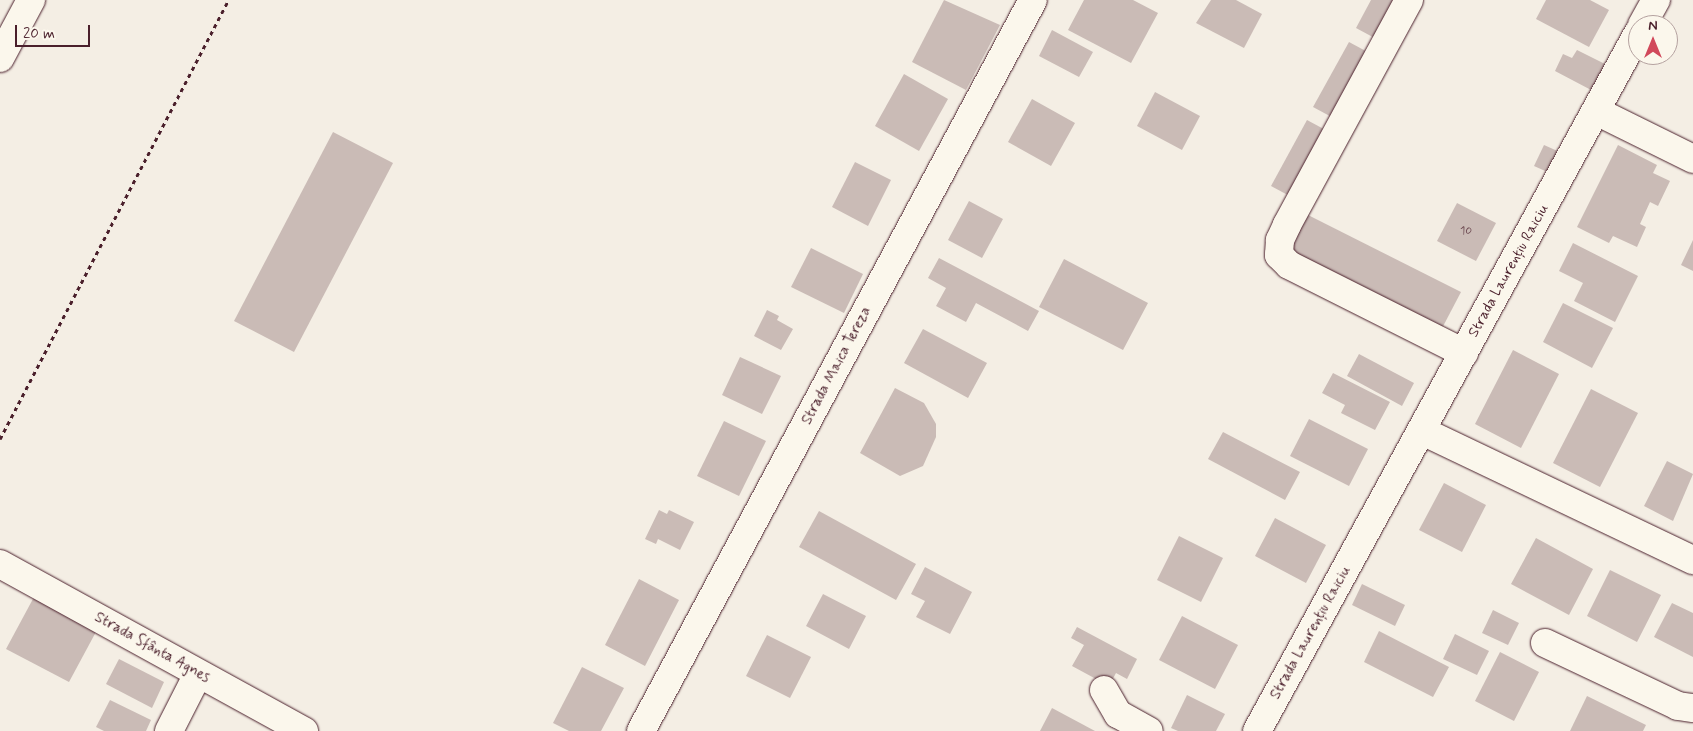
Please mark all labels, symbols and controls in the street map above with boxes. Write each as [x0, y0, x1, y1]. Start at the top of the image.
scale bar [18, 15, 92, 47]
north arrow [1628, 15, 1678, 65]
text: N [1648, 17, 1658, 35]
text: 20 m [23, 24, 55, 44]
street label: Strada Laurențiu Raiciu [1465, 202, 1553, 340]
house number: 10 [1460, 225, 1472, 239]
street label: Strada Maica Tereza [798, 303, 876, 429]
street label: Strada Laurențiu Raiciu [1267, 564, 1355, 702]
street label: Strada Sfânta Agnes [90, 608, 214, 688]

